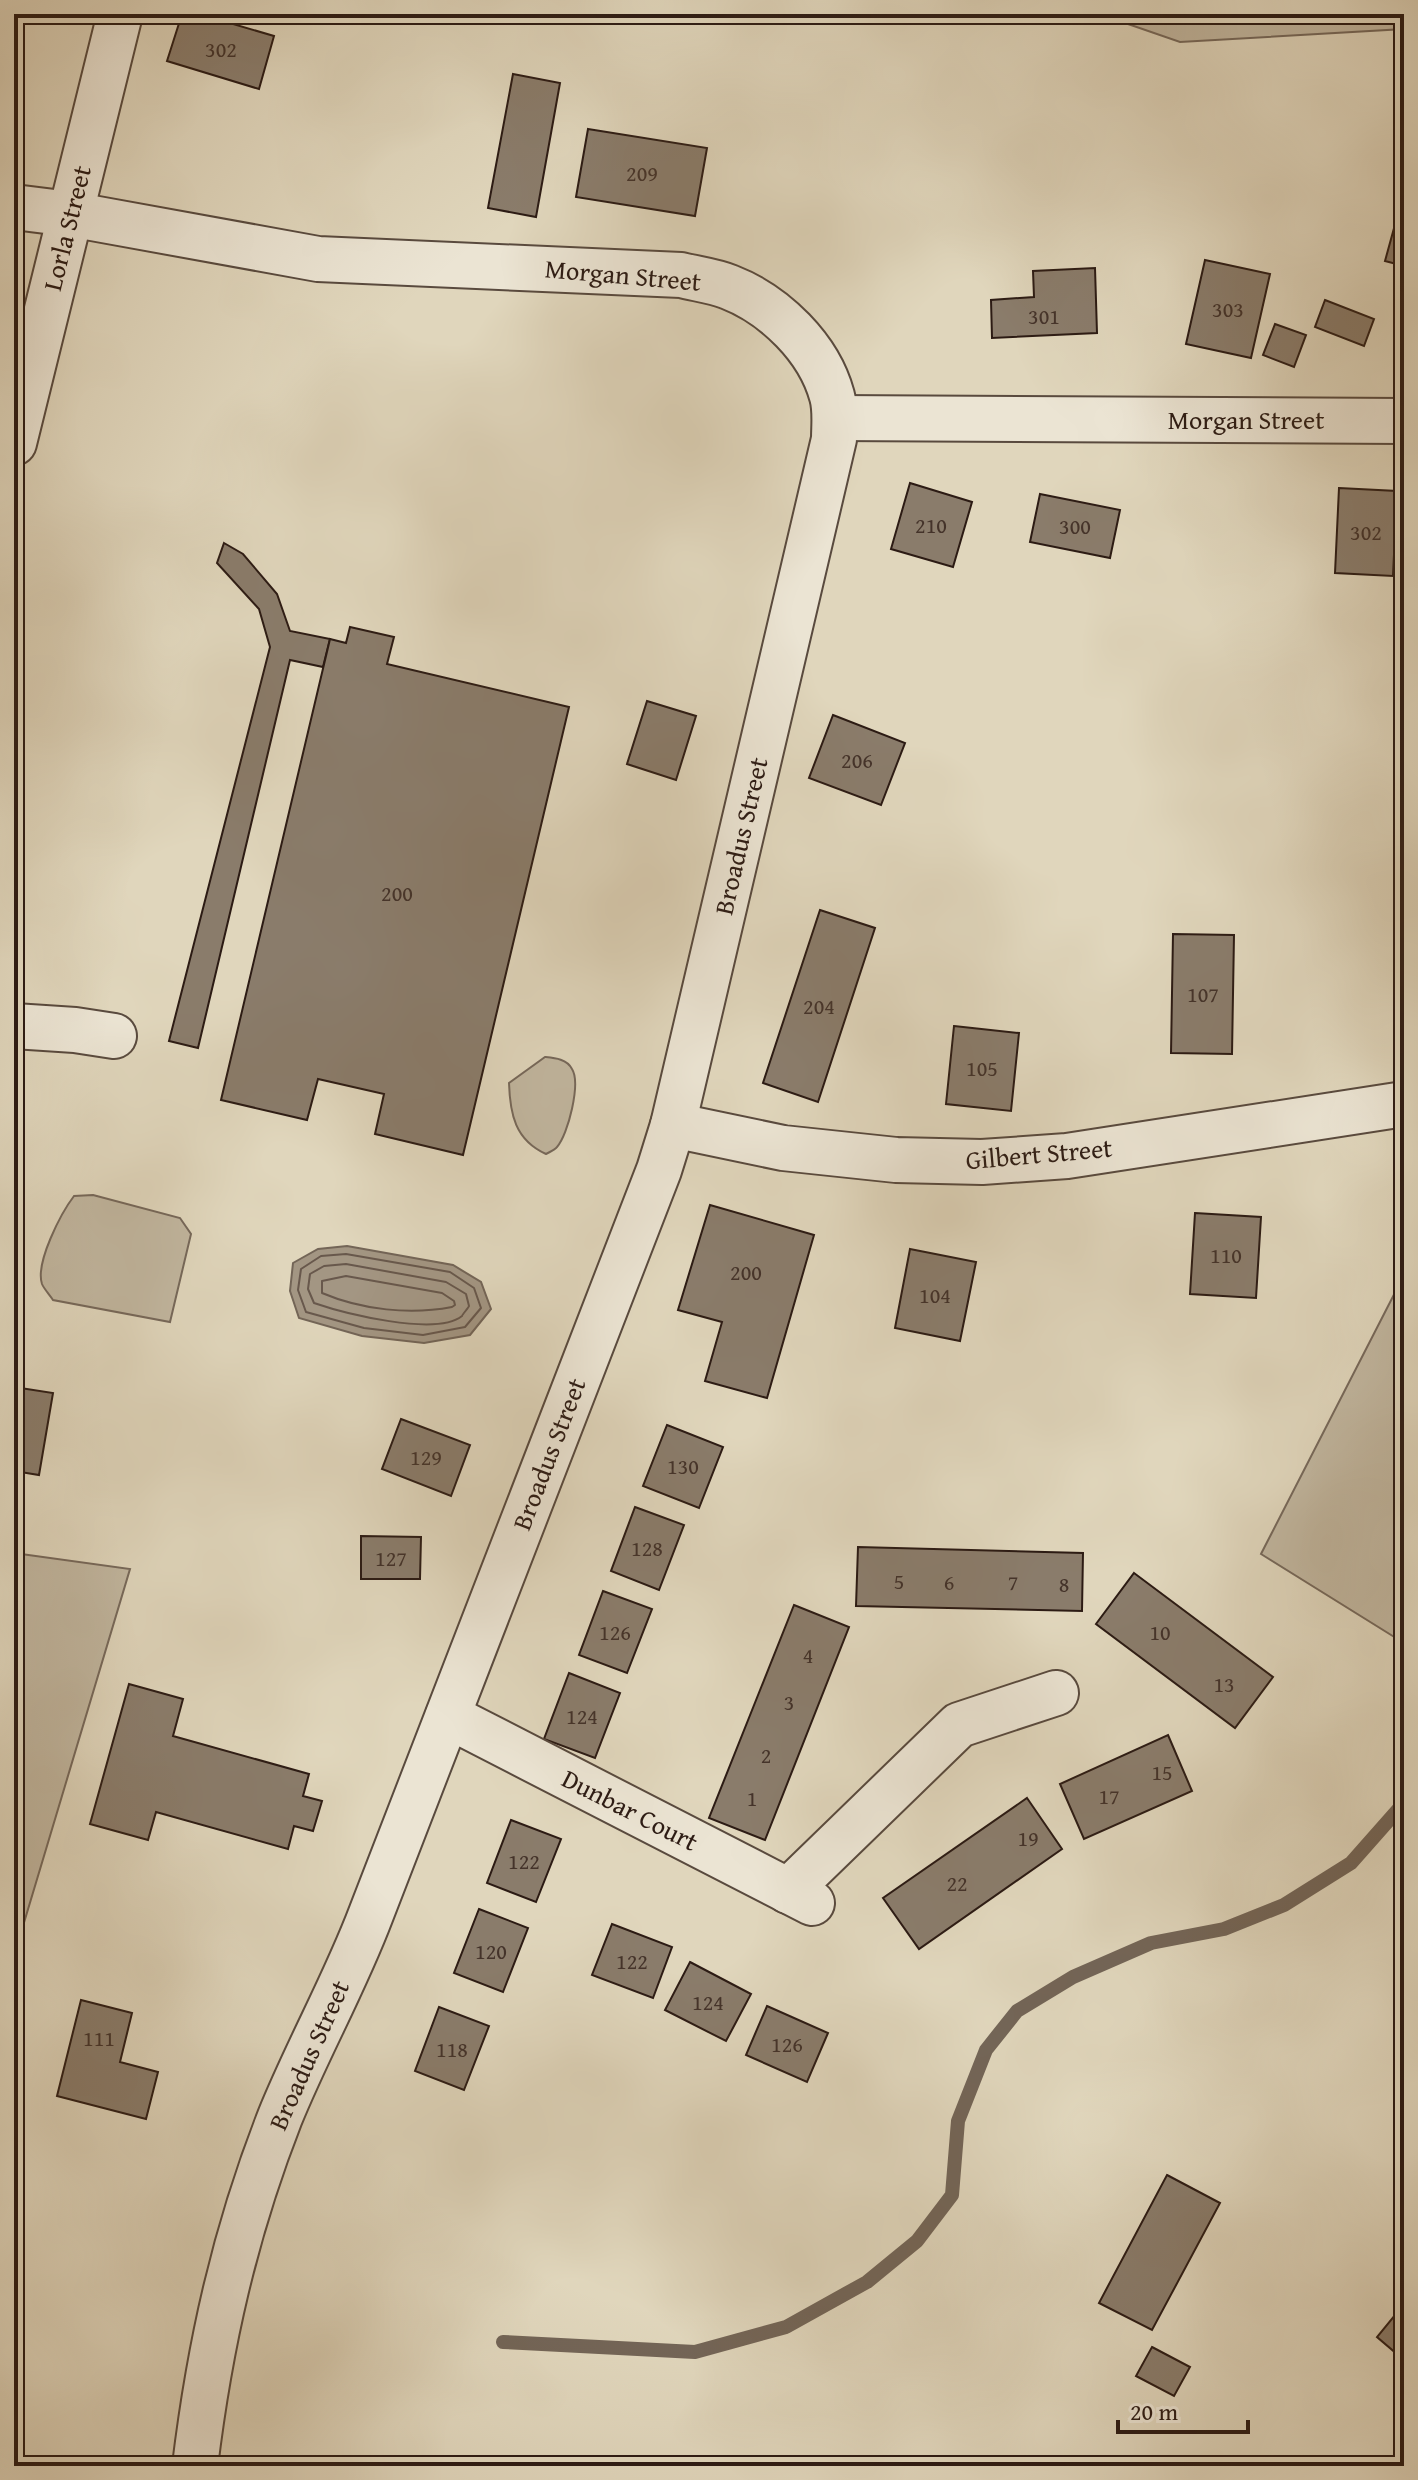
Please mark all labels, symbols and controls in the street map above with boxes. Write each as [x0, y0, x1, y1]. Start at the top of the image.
house number: 302 [205, 33, 237, 65]
house number: 209 [626, 157, 658, 189]
street label: Lorla Street [32, 161, 101, 295]
street label: Morgan Street [543, 248, 703, 301]
house number: 303 [1212, 293, 1244, 325]
house number: 301 [1028, 300, 1060, 332]
street label: Morgan Street [1168, 400, 1324, 439]
house number: 210 [915, 509, 947, 541]
house number: 300 [1059, 510, 1091, 542]
house number: 302 [1350, 516, 1382, 548]
house number: 206 [841, 744, 873, 776]
street label: Broadus Street [703, 753, 778, 918]
house number: 200 [381, 877, 413, 909]
house number: 107 [1187, 978, 1219, 1010]
house number: 204 [803, 990, 835, 1022]
house number: 105 [966, 1052, 998, 1084]
street label: Gilbert Street [964, 1128, 1114, 1179]
house number: 110 [1210, 1239, 1242, 1271]
house number: 200 [730, 1256, 762, 1288]
house number: 104 [919, 1279, 951, 1311]
street label: Broadus Street [502, 1372, 595, 1536]
house number: 129 [410, 1441, 442, 1473]
house number: 130 [667, 1450, 699, 1482]
house number: 128 [631, 1532, 663, 1564]
house number: 127 [375, 1542, 407, 1574]
house number: 5 [894, 1565, 904, 1597]
house number: 6 [944, 1566, 954, 1598]
house number: 7 [1008, 1566, 1018, 1598]
house number: 8 [1059, 1568, 1069, 1600]
house number: 126 [599, 1616, 631, 1648]
house number: 10 [1149, 1616, 1171, 1648]
house number: 4 [803, 1639, 813, 1671]
house number: 13 [1213, 1668, 1235, 1700]
house number: 3 [784, 1686, 794, 1718]
house number: 124 [566, 1700, 598, 1732]
house number: 2 [761, 1739, 771, 1771]
house number: 15 [1151, 1756, 1173, 1788]
street label: Dunbar Court [555, 1759, 705, 1861]
house number: 17 [1098, 1780, 1120, 1812]
house number: 1 [747, 1782, 757, 1814]
house number: 19 [1017, 1822, 1039, 1854]
house number: 122 [508, 1845, 540, 1877]
house number: 22 [946, 1867, 968, 1899]
house number: 120 [475, 1935, 507, 1967]
house number: 122 [616, 1945, 648, 1977]
street label: Broadus Street [258, 1974, 359, 2136]
house number: 124 [692, 1986, 724, 2018]
house number: 111 [83, 2022, 115, 2054]
house number: 126 [771, 2028, 803, 2060]
house number: 118 [436, 2033, 468, 2065]
scale bar [1118, 2384, 1248, 2434]
text: 20 m [1130, 2394, 1178, 2429]

